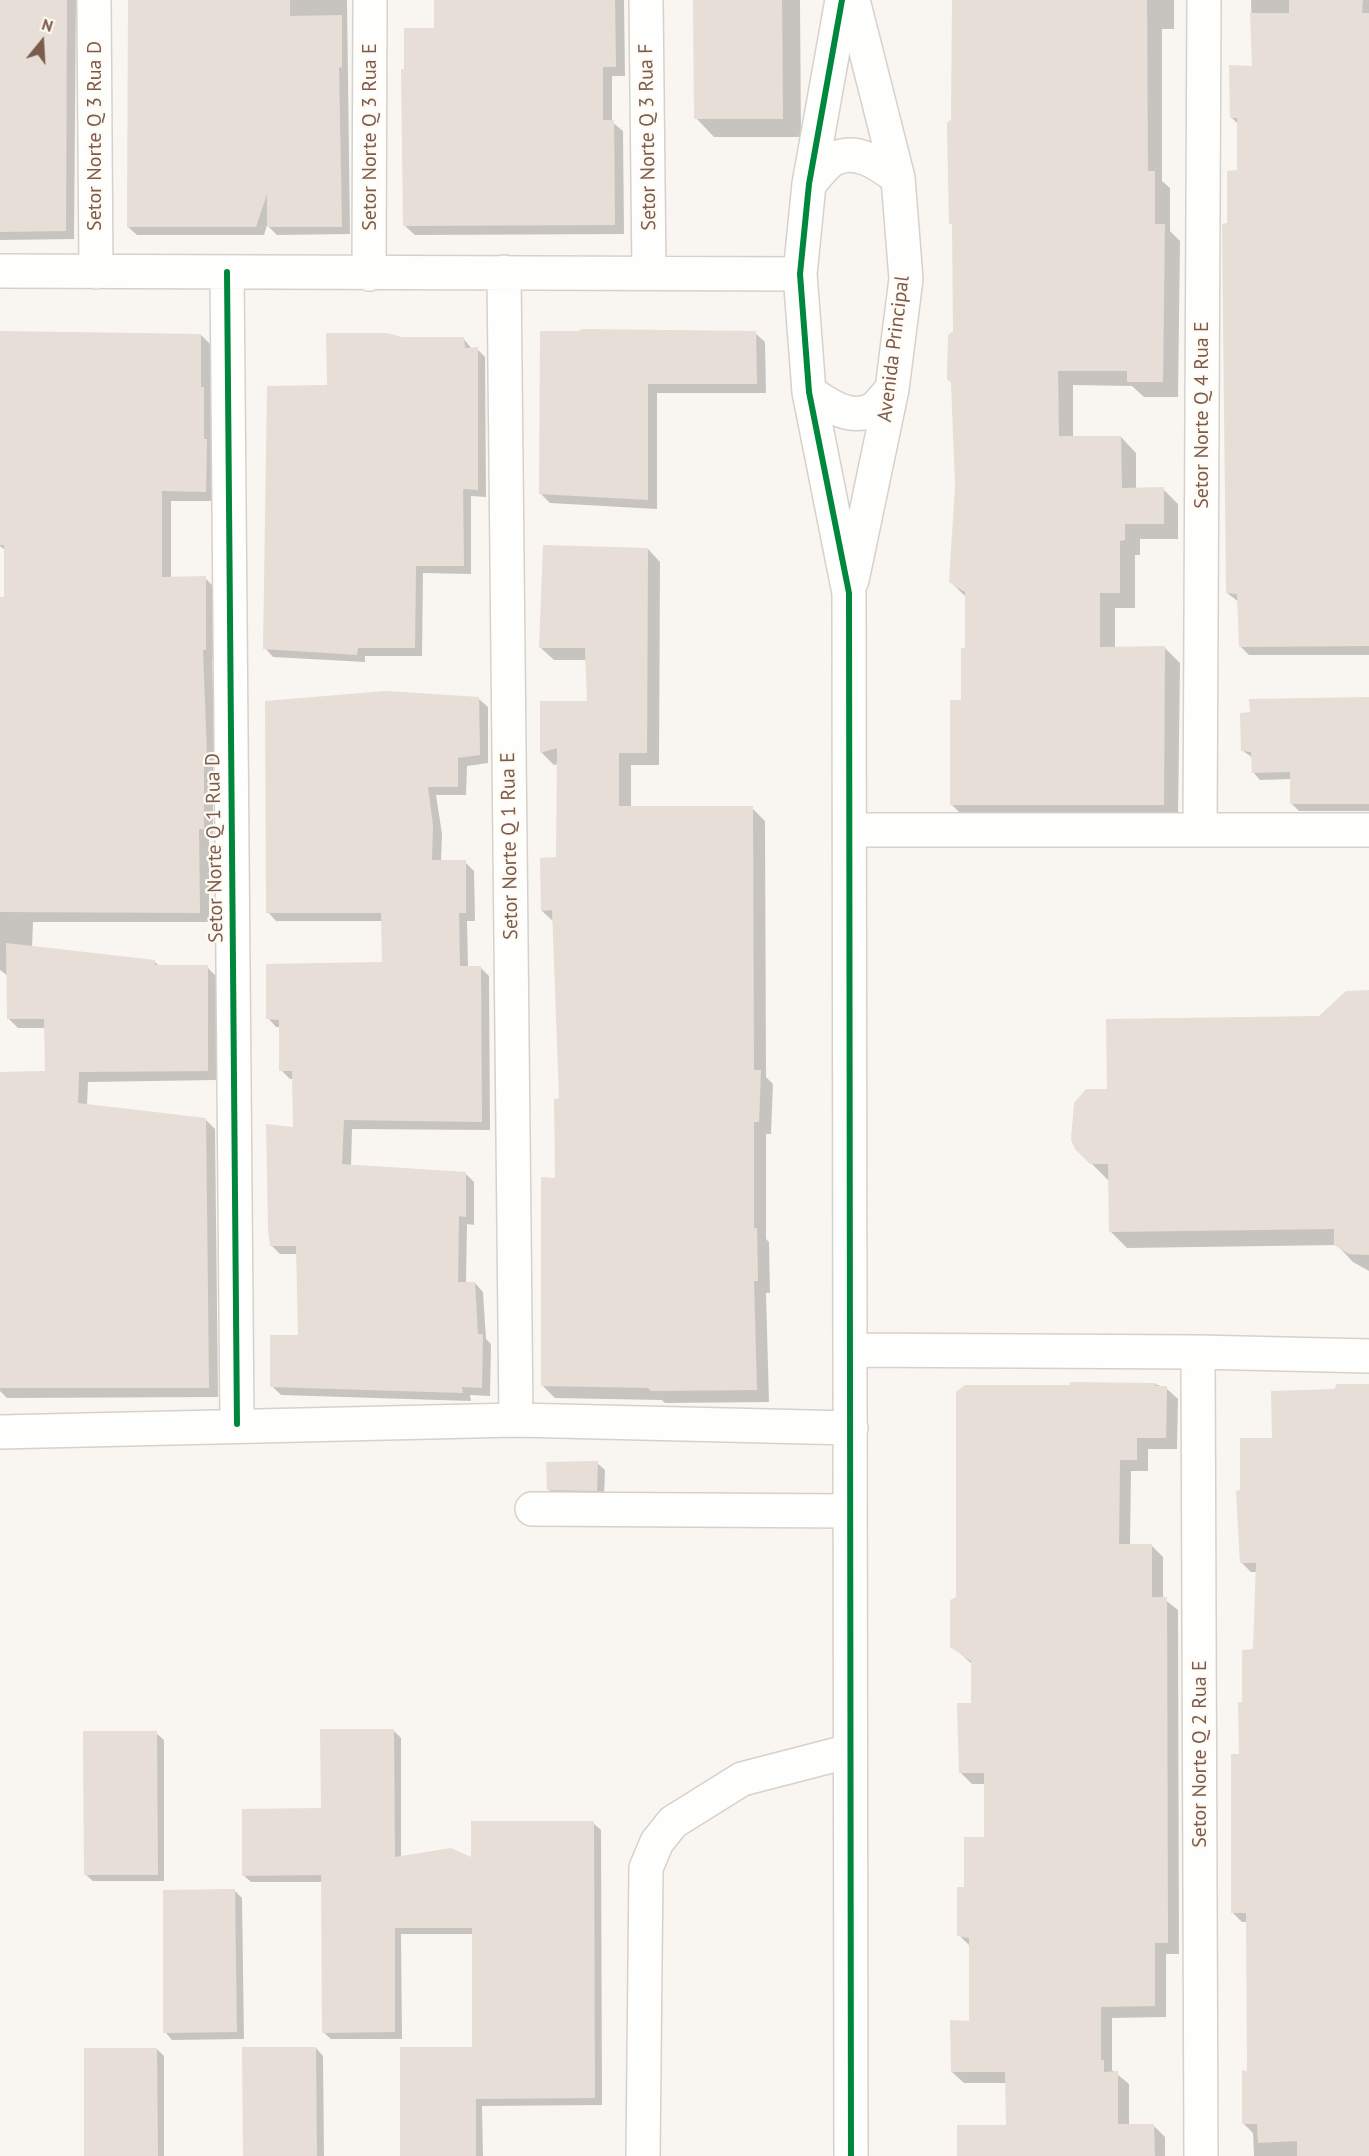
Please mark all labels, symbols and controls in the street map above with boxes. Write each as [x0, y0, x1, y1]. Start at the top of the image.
north arrow [12, 12, 72, 72]
text: N [39, 14, 56, 36]
street label: Setor Norte Q 3 Rua D [83, 41, 107, 231]
street label: Setor Norte Q 3 Rua E [358, 43, 382, 231]
street label: Setor Norte Q 3 Rua F [634, 43, 662, 231]
street label: Avenida Principal [873, 274, 915, 424]
street label: Setor Norte Q 4 Rua E [1190, 321, 1214, 509]
street label: Setor Norte Q 1 Rua E [496, 752, 524, 940]
street label: Setor Norte Q 1 Rua D [201, 753, 229, 943]
street label: Setor Norte Q 2 Rua E [1188, 1660, 1212, 1848]

